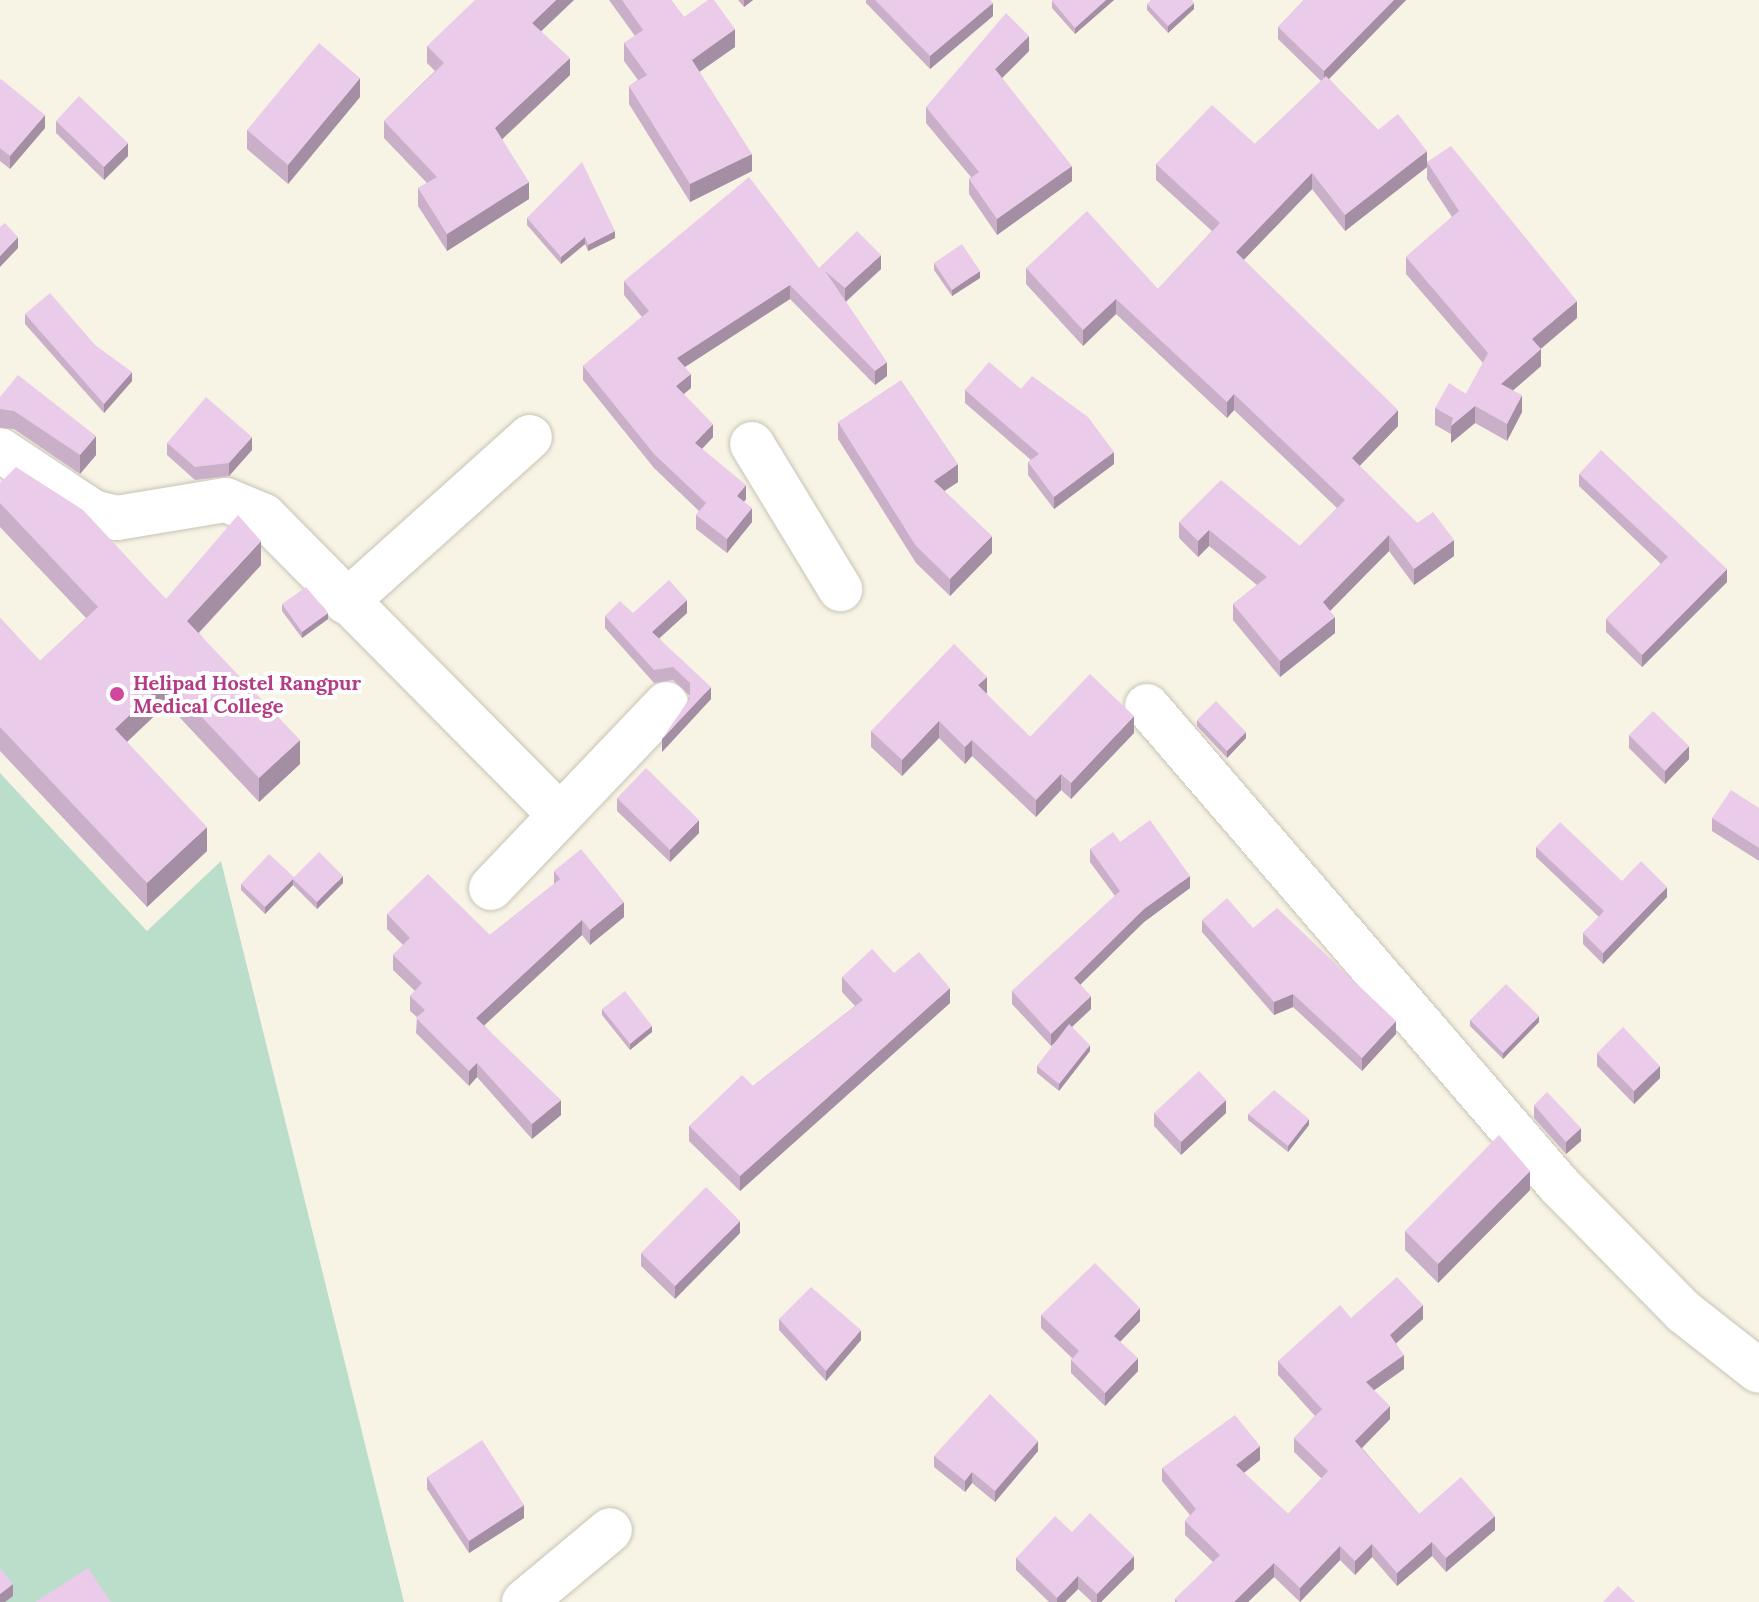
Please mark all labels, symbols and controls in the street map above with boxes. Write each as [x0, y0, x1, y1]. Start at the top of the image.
place label: Helipad Hostel Rangpur Medical College [133, 670, 361, 717]
marker: Helipad Hostel Rangpur Medical College [108, 685, 126, 703]

